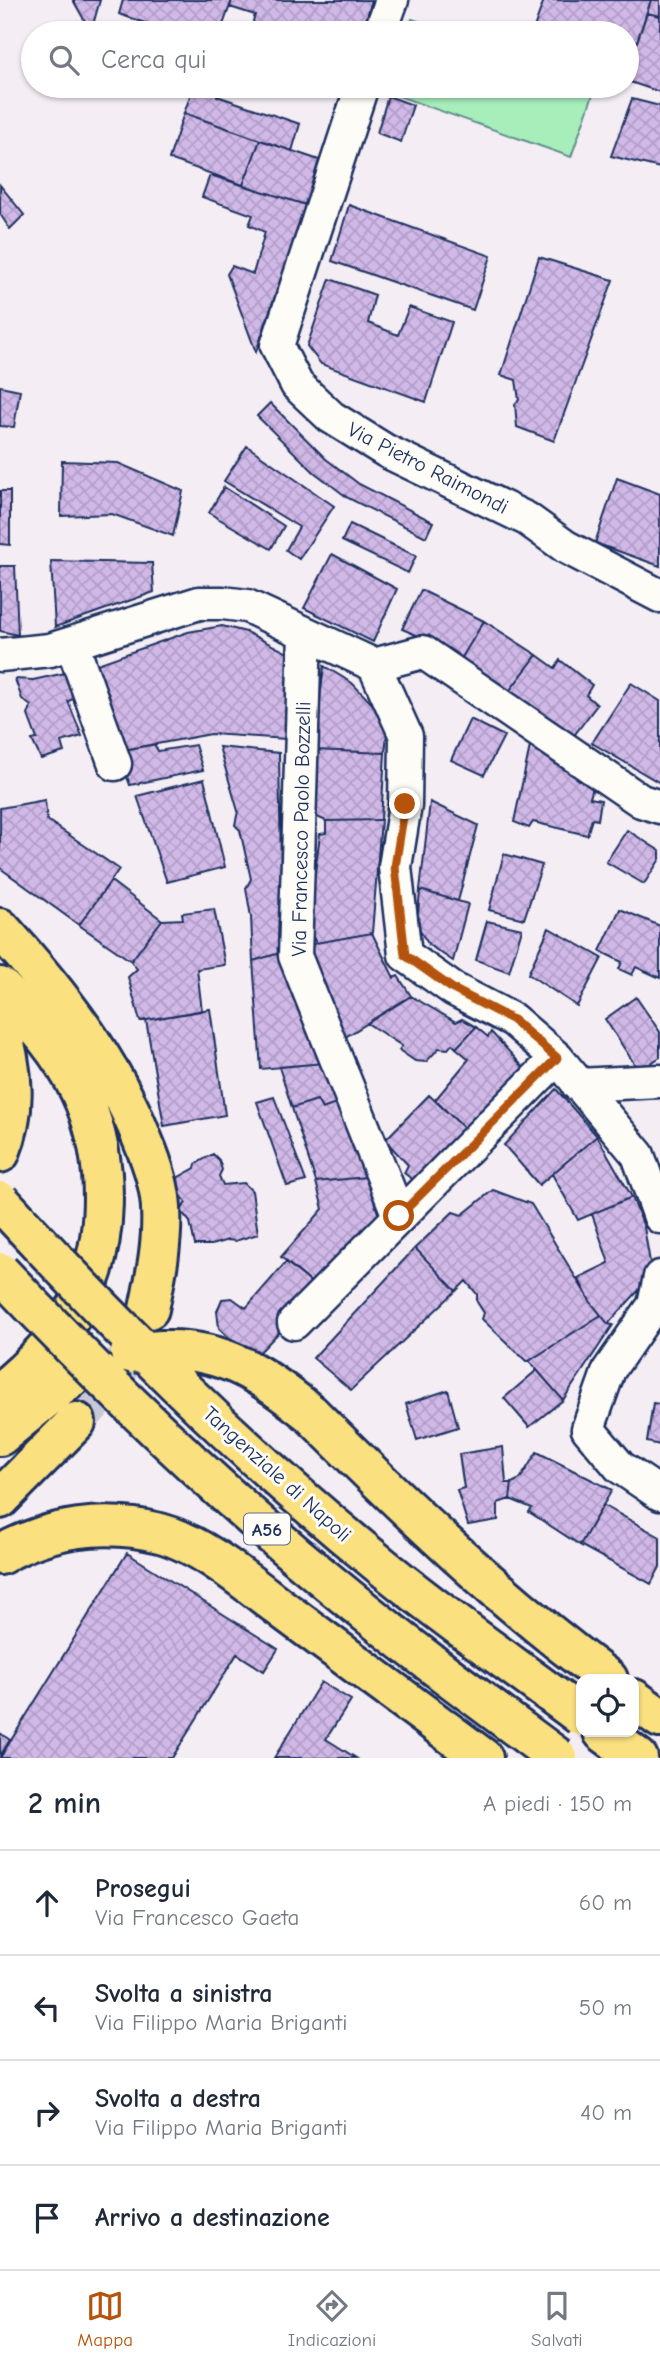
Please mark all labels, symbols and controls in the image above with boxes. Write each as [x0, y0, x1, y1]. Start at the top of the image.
search box [21, 21, 639, 98]
icon: search [45, 41, 83, 79]
text: Cerca qui [101, 45, 207, 75]
street label: Via Pietro Raimondi [344, 417, 512, 519]
street label: Via Francesco Paolo Bozzelli [287, 701, 315, 957]
route end [389, 788, 420, 819]
route start [383, 1200, 414, 1231]
street label: Tangenziale di Napoli [198, 1401, 356, 1547]
road number: A56 [244, 1513, 290, 1544]
map controls [576, 1674, 639, 1737]
button: locate [576, 1674, 639, 1737]
text: 2 min [28, 1786, 101, 1821]
text: A piedi · 150 m [483, 1790, 632, 1817]
text: Prosegui [95, 1874, 191, 1904]
icon: ahead [28, 1884, 66, 1922]
text: 60 m [579, 1889, 632, 1916]
text: Via Francesco Gaeta [95, 1904, 299, 1931]
text: Svolta a sinistra [95, 1979, 273, 2009]
icon: left [28, 1989, 66, 2027]
text: 50 m [579, 1994, 632, 2021]
text: Via Filippo Maria Briganti [95, 2009, 347, 2036]
text: Svolta a destra [95, 2084, 261, 2114]
icon: right [28, 2094, 66, 2132]
text: 40 m [580, 2099, 632, 2126]
text: Via Filippo Maria Briganti [95, 2114, 347, 2141]
icon: arrive [28, 2199, 66, 2237]
text: Arrivo a destinazione [95, 2203, 330, 2233]
tab: Mappa [77, 2287, 133, 2351]
tab: Indicazioni [288, 2287, 376, 2351]
tab: Salvati [531, 2287, 583, 2351]

